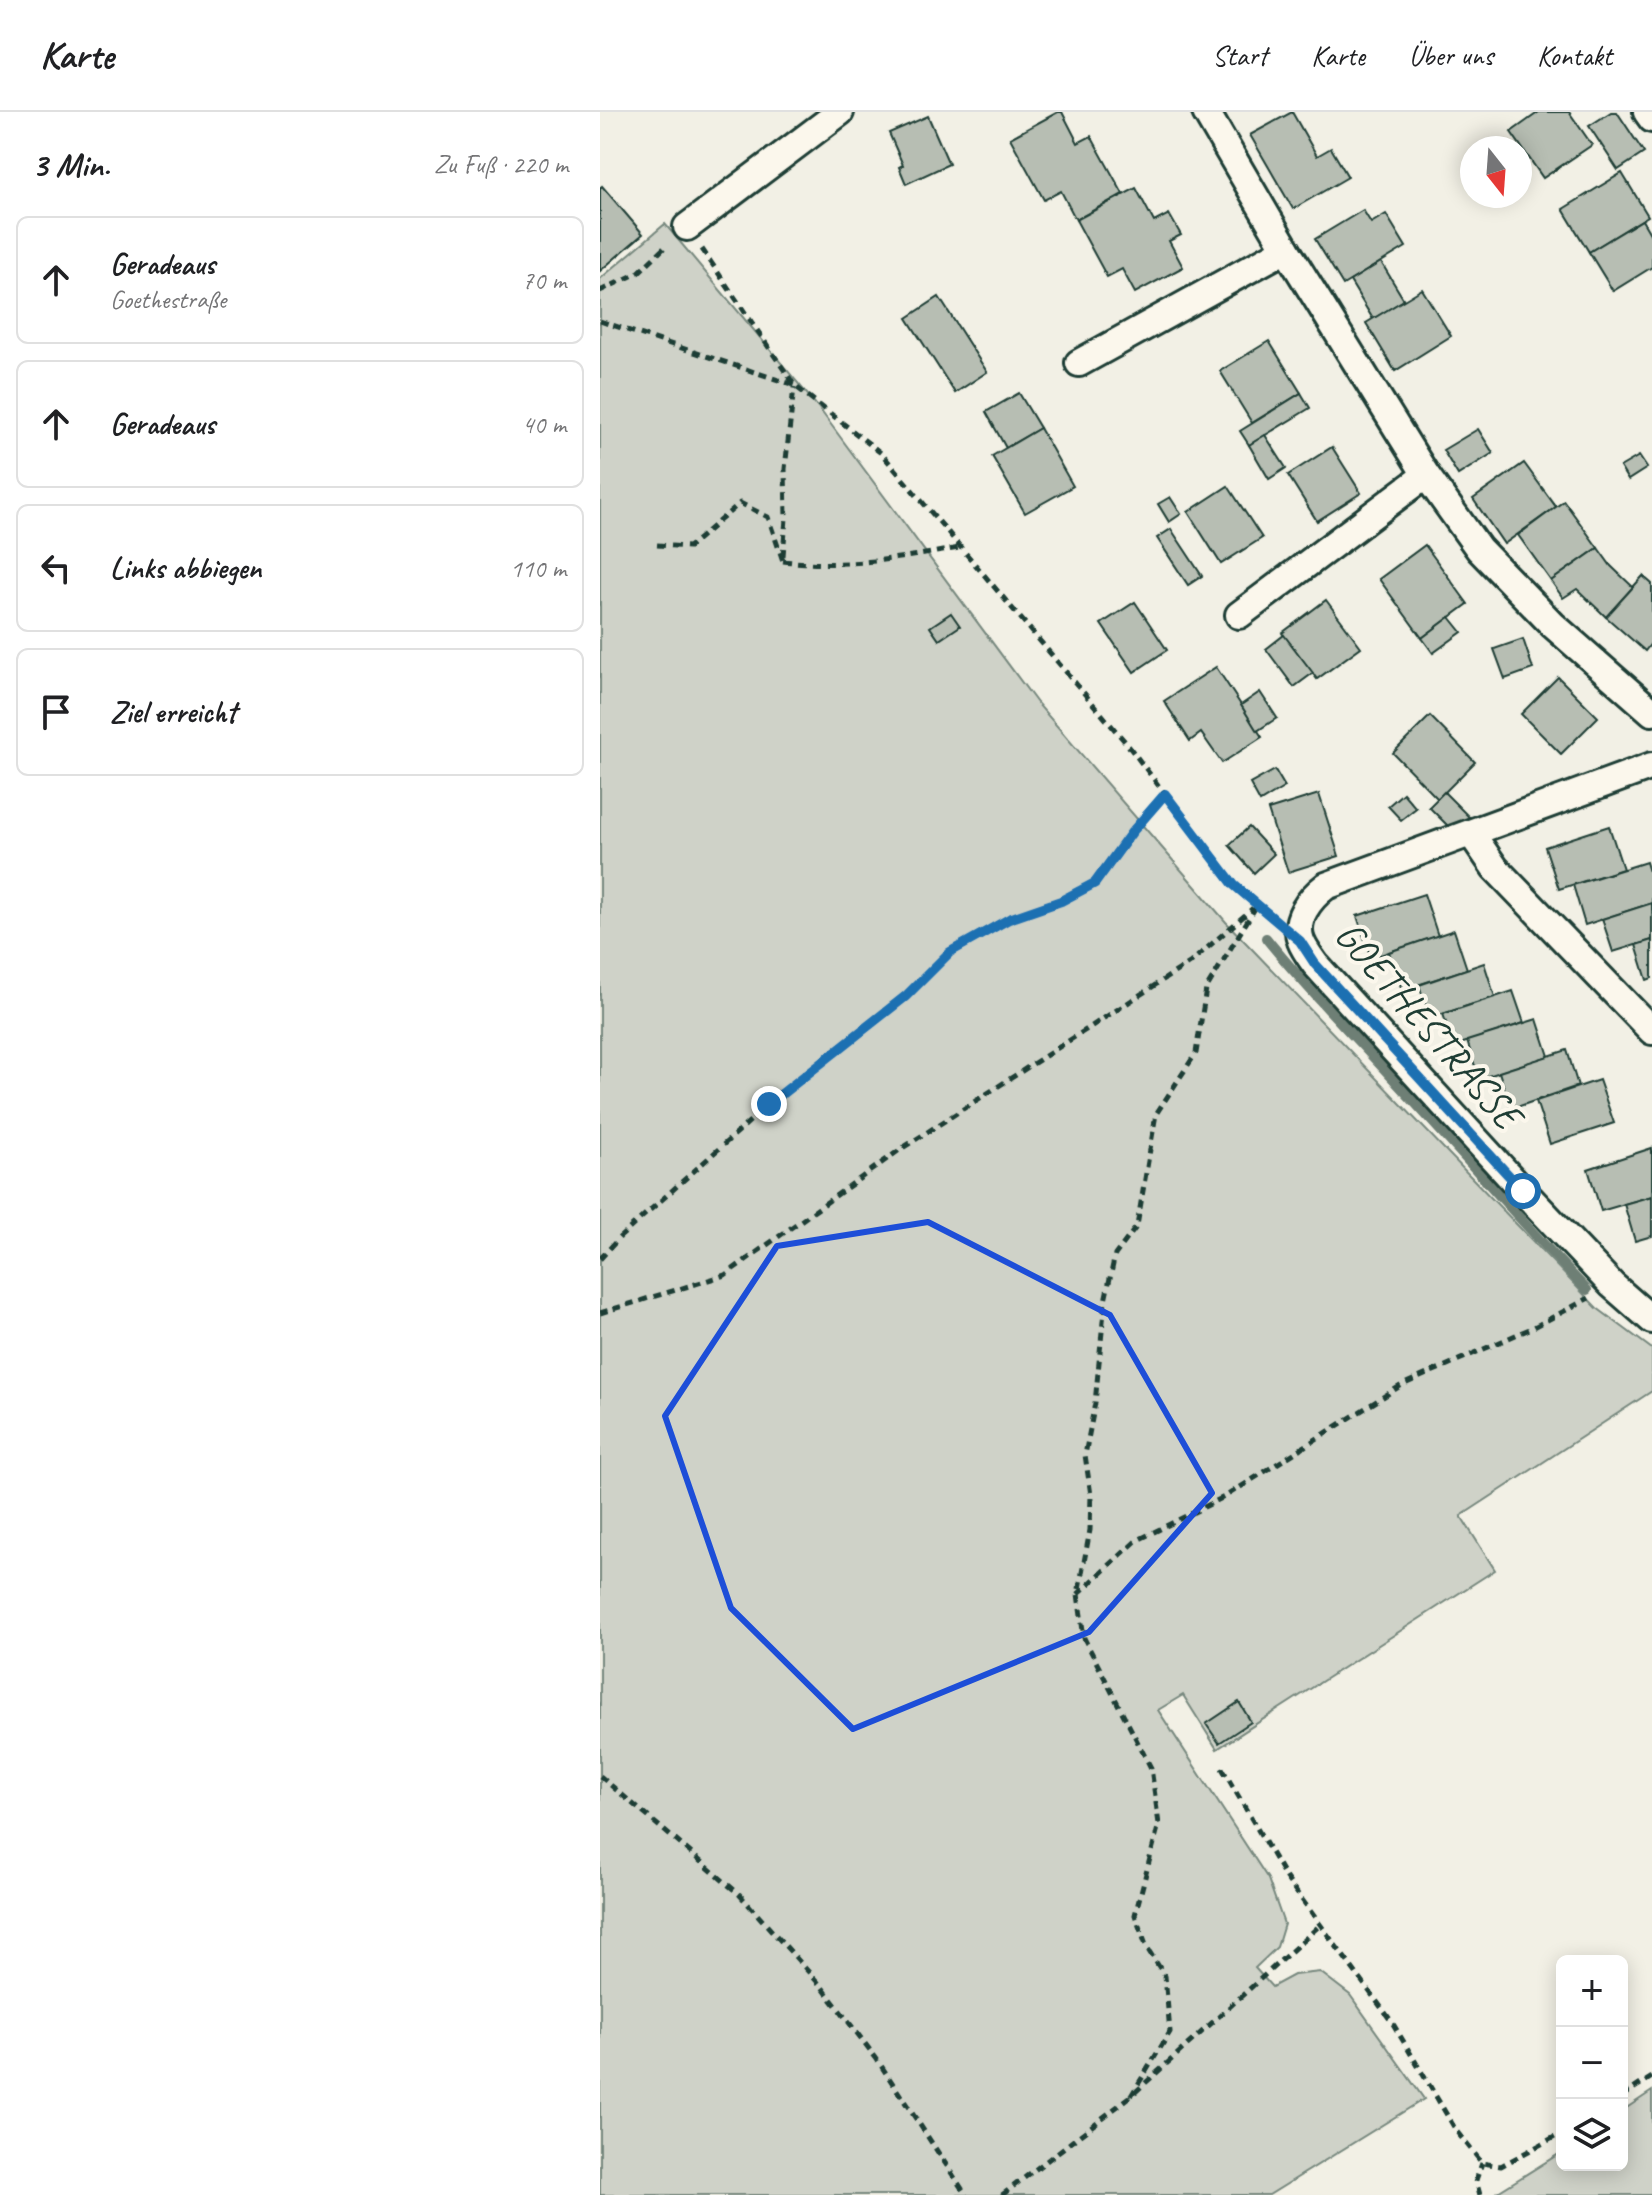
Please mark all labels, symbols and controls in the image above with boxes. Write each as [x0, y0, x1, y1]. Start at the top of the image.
text: Karte [40, 32, 114, 79]
text: Start [1212, 38, 1267, 73]
text: Karte [1311, 38, 1365, 73]
text: Über uns [1409, 38, 1493, 73]
text: Kontakt [1537, 38, 1612, 73]
north arrow [1460, 136, 1532, 208]
text: 3 Min. [32, 143, 110, 186]
text: Zu Fuß · 220 m [434, 148, 568, 181]
text: Geradeaus [110, 245, 215, 283]
icon: ahead [34, 258, 78, 302]
text: 70 m [522, 264, 566, 297]
text: Goethestraße [110, 283, 226, 316]
icon: ahead [34, 402, 78, 446]
text: Geradeaus [110, 405, 215, 443]
text: 40 m [522, 408, 566, 441]
icon: left [34, 546, 78, 590]
text: Links abbiegen [110, 549, 261, 587]
text: 110 m [510, 552, 566, 585]
icon: arrive [34, 690, 78, 734]
text: Ziel erreicht [110, 693, 236, 731]
street label: GOETHESTRASSE [1324, 910, 1535, 1143]
route end [751, 1086, 787, 1122]
route start [1505, 1173, 1541, 1209]
map controls [1556, 1955, 1628, 2171]
button: + [1556, 1955, 1628, 2027]
button: − [1556, 2027, 1628, 2099]
button: layers [1556, 2099, 1628, 2171]

